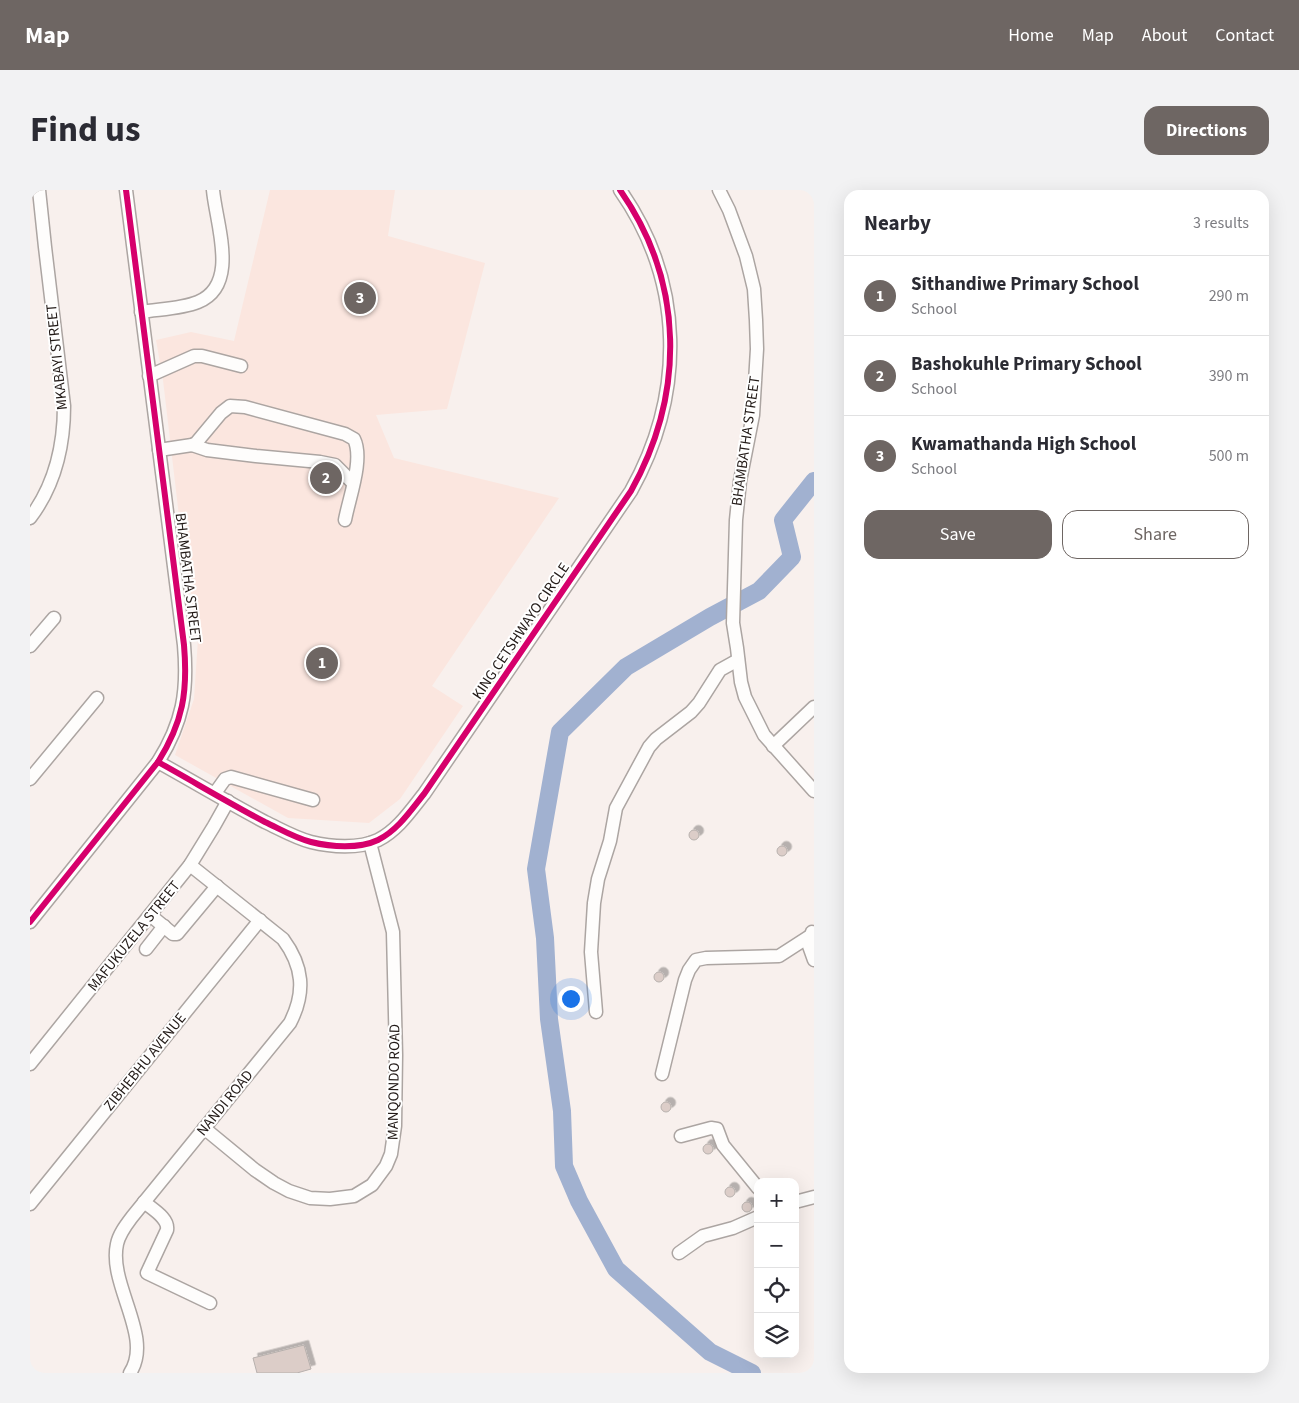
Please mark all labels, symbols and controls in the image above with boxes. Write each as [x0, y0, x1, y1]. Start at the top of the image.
text: Map [25, 18, 70, 53]
text: Home [1008, 23, 1054, 48]
text: Map [1082, 23, 1114, 48]
text: About [1142, 23, 1187, 48]
text: Contact [1215, 23, 1274, 48]
text: Find us [30, 105, 140, 155]
button: Directions [1144, 106, 1269, 155]
text: Nearby [864, 208, 931, 238]
text: 3 results [1193, 212, 1249, 234]
text: Sithandiwe Primary School [911, 271, 1139, 298]
pin: 3 [344, 279, 376, 317]
text: 1 [876, 285, 884, 307]
text: 290 m [1209, 285, 1249, 307]
text: School [911, 298, 957, 320]
street label: MKABAYI STREET [41, 303, 73, 411]
text: Bashokuhle Primary School [911, 351, 1142, 378]
text: 2 [876, 365, 884, 387]
text: 390 m [1209, 365, 1249, 387]
street label: BHAMBATHA STREET [726, 375, 766, 507]
text: School [911, 378, 957, 400]
text: Kwamathanda High School [911, 431, 1136, 458]
text: 3 [876, 445, 884, 467]
text: 500 m [1209, 445, 1249, 467]
text: School [911, 458, 957, 480]
pin: 2 [310, 459, 342, 497]
button: Save [864, 510, 1052, 559]
button: Share [1062, 510, 1249, 559]
street label: BHAMBATHA STREET [170, 512, 206, 644]
street label: KING CETSHWAYO CIRCLE [467, 558, 575, 704]
pin: 1 [306, 644, 338, 682]
street label: MAFUKUZELA STREET [83, 876, 185, 996]
your location [558, 986, 584, 1012]
street label: ZIBHEBHU AVENUE [99, 1008, 191, 1115]
street label: MANQONDO ROAD [382, 1024, 406, 1140]
street label: NANDI ROAD [192, 1066, 258, 1140]
map controls [754, 1178, 799, 1358]
button: + [754, 1178, 799, 1223]
button: − [754, 1223, 799, 1268]
button: locate [754, 1268, 799, 1313]
button: layers [754, 1313, 799, 1358]

